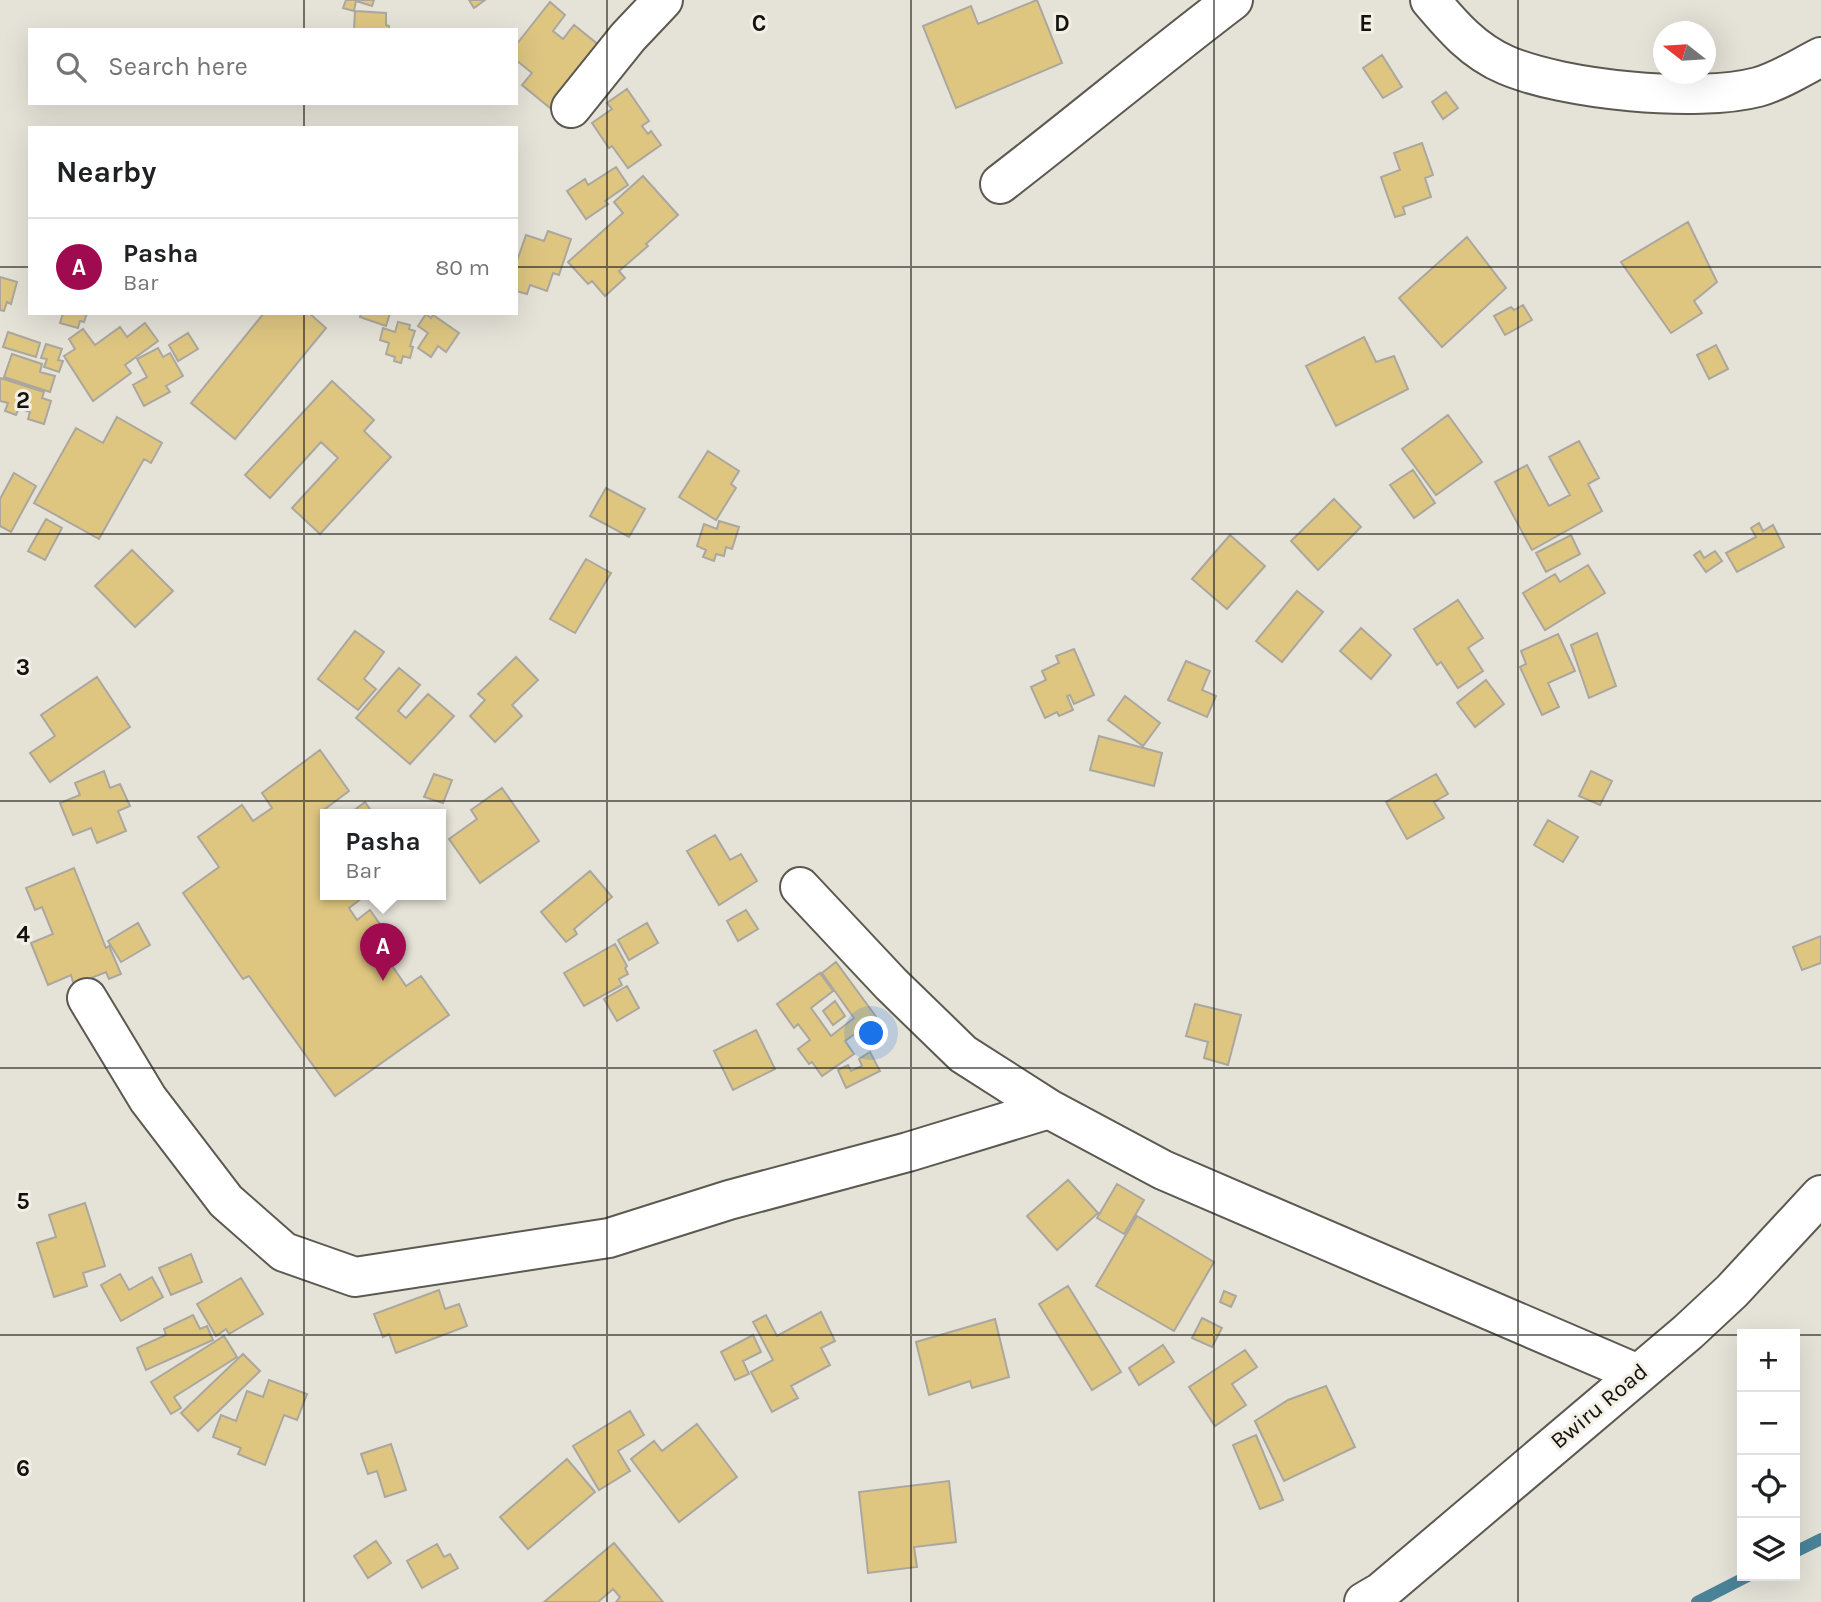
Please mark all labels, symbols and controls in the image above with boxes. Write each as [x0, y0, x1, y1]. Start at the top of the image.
text: C [752, 10, 766, 37]
text: D [1054, 10, 1070, 37]
text: E [1359, 10, 1373, 37]
north arrow [1653, 21, 1716, 84]
search box [28, 28, 518, 105]
icon: search [52, 48, 90, 86]
text: Search here [108, 51, 248, 82]
text: Nearby [56, 154, 156, 190]
text: Pasha [123, 238, 198, 269]
text: A [72, 254, 86, 281]
text: 80 m [435, 254, 490, 281]
text: Bar [123, 269, 158, 296]
text: 2 [16, 387, 30, 414]
text: 3 [16, 654, 30, 681]
popup [320, 809, 446, 900]
text: Pasha [345, 826, 421, 857]
text: Bar [345, 857, 381, 884]
text: 4 [16, 921, 30, 948]
pin: A [360, 923, 406, 981]
your location [854, 1016, 888, 1050]
text: 5 [16, 1188, 30, 1215]
map controls [1737, 1329, 1800, 1581]
button: + [1737, 1329, 1800, 1392]
street label: Bwiru Road [1545, 1358, 1653, 1454]
button: − [1737, 1392, 1800, 1455]
text: 6 [16, 1455, 30, 1482]
button: locate [1737, 1455, 1800, 1518]
button: layers [1737, 1518, 1800, 1581]

